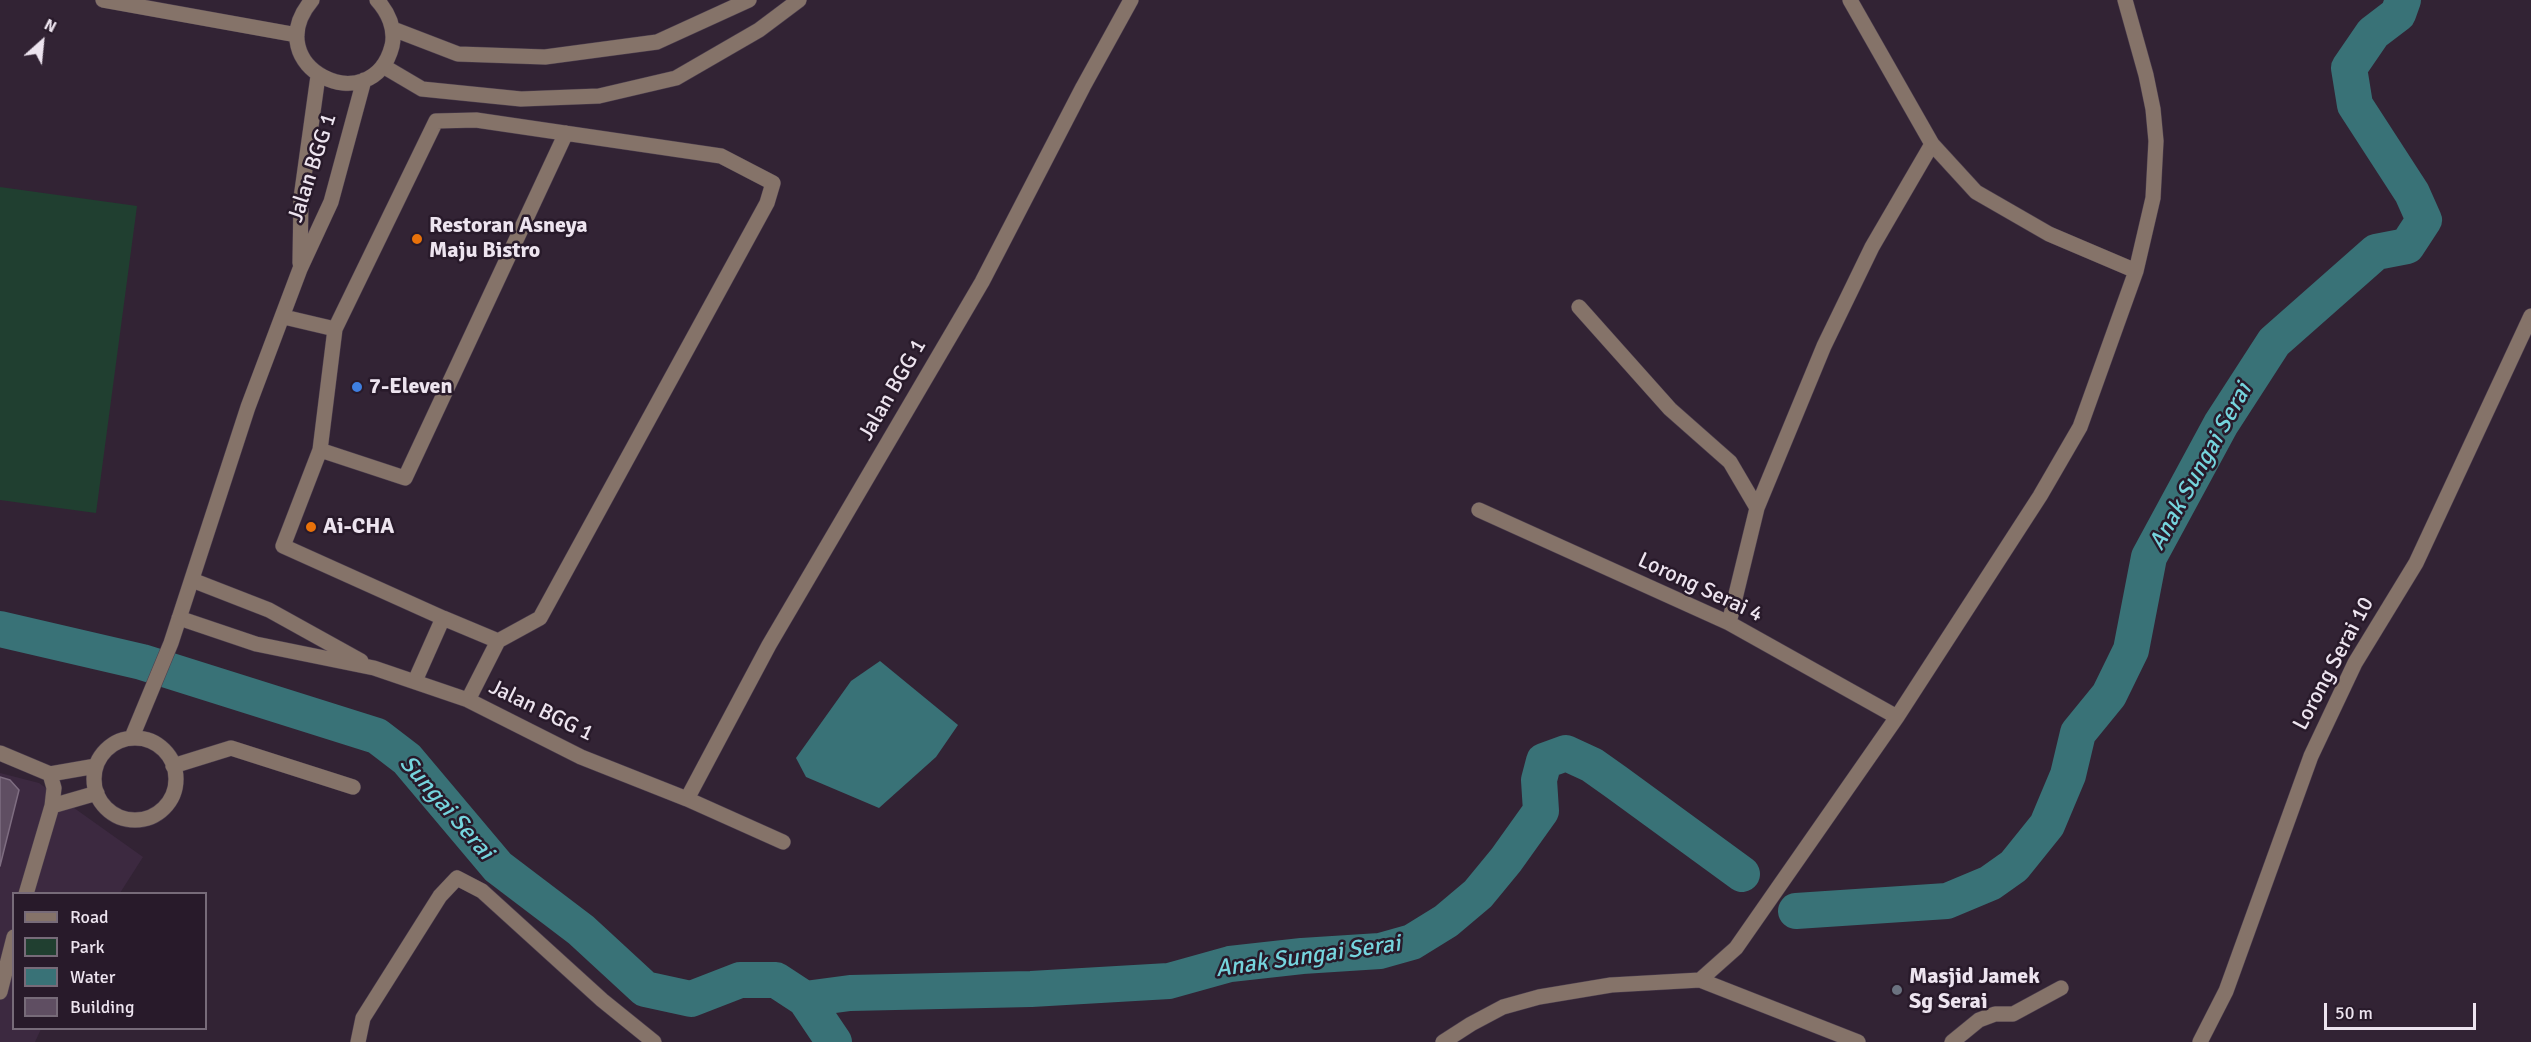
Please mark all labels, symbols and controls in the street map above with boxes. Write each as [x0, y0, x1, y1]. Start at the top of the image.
north arrow [12, 12, 72, 72]
text: N [41, 15, 60, 37]
street label: Jalan BGG 1 [283, 110, 343, 226]
place label: Restoran Asneya Maju Bistro [429, 213, 588, 264]
marker: Restoran Asneya Maju Bistro [410, 232, 424, 246]
street label: Jalan BGG 1 [853, 334, 933, 446]
place label: 7-Eleven [369, 374, 452, 400]
water label: Anak Sungai Serai [2143, 379, 2259, 555]
marker: 7-Eleven [350, 380, 364, 394]
place label: Ai-CHA [323, 514, 394, 540]
marker: Ai-CHA [304, 520, 318, 534]
street label: Lorong Serai 4 [1633, 548, 1767, 628]
street label: Lorong Serai 10 [2288, 593, 2380, 735]
street label: Jalan BGG 1 [484, 674, 598, 748]
water label: Sungai Serai [393, 750, 499, 866]
legend [12, 892, 207, 1030]
text: Road [70, 906, 109, 928]
water label: Anak Sungai Serai [1214, 930, 1402, 984]
text: Park [70, 936, 105, 958]
place label: Masjid Jamek Sg Serai [1909, 964, 2040, 1016]
text: Water [70, 966, 115, 988]
marker: Masjid Jamek Sg Serai [1890, 983, 1904, 997]
scale bar [2327, 991, 2478, 1029]
text: Building [70, 996, 134, 1018]
text: 50 m [2335, 1002, 2373, 1024]

